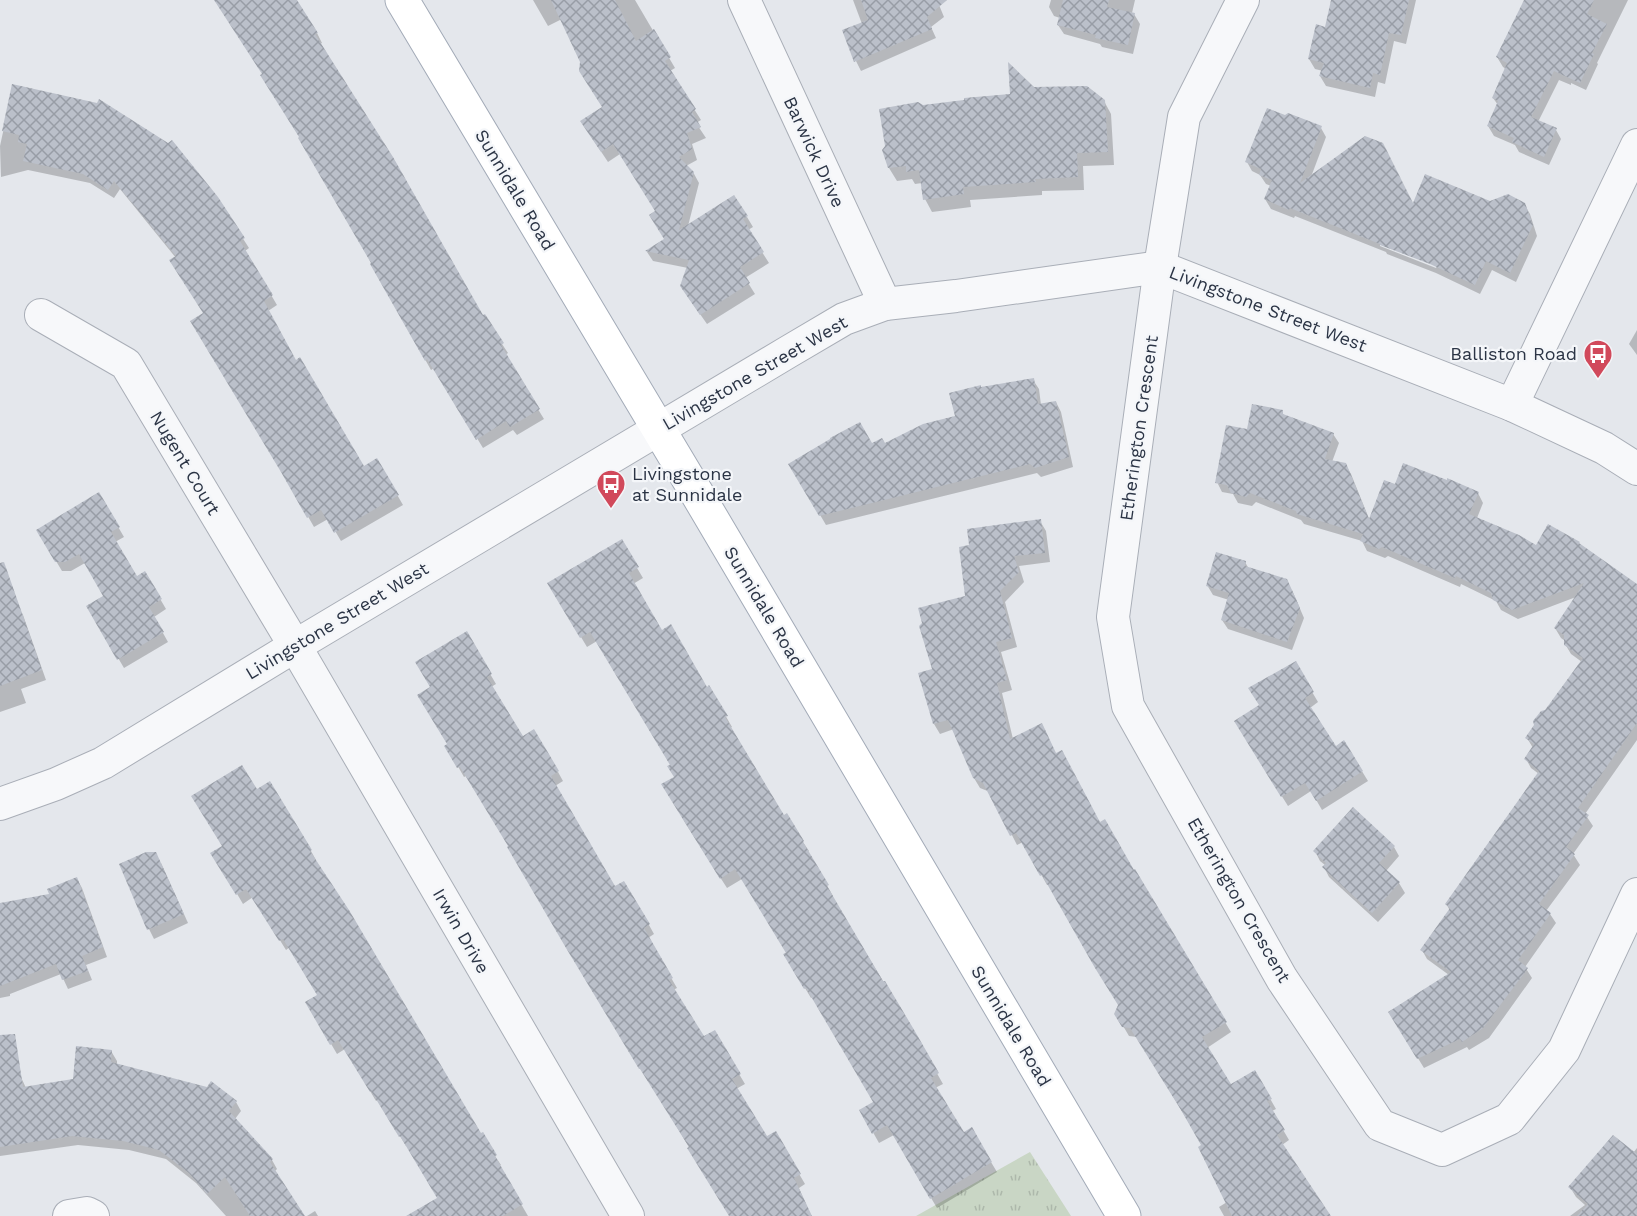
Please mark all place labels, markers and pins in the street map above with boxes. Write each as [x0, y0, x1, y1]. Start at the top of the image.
bus stop icon: Balliston Road [1582, 338, 1614, 380]
place label: Balliston Road [1450, 343, 1577, 364]
place label: Livingstone at Sunnidale [632, 463, 743, 505]
bus stop icon: Livingstone at Sunnidale [595, 468, 627, 510]

